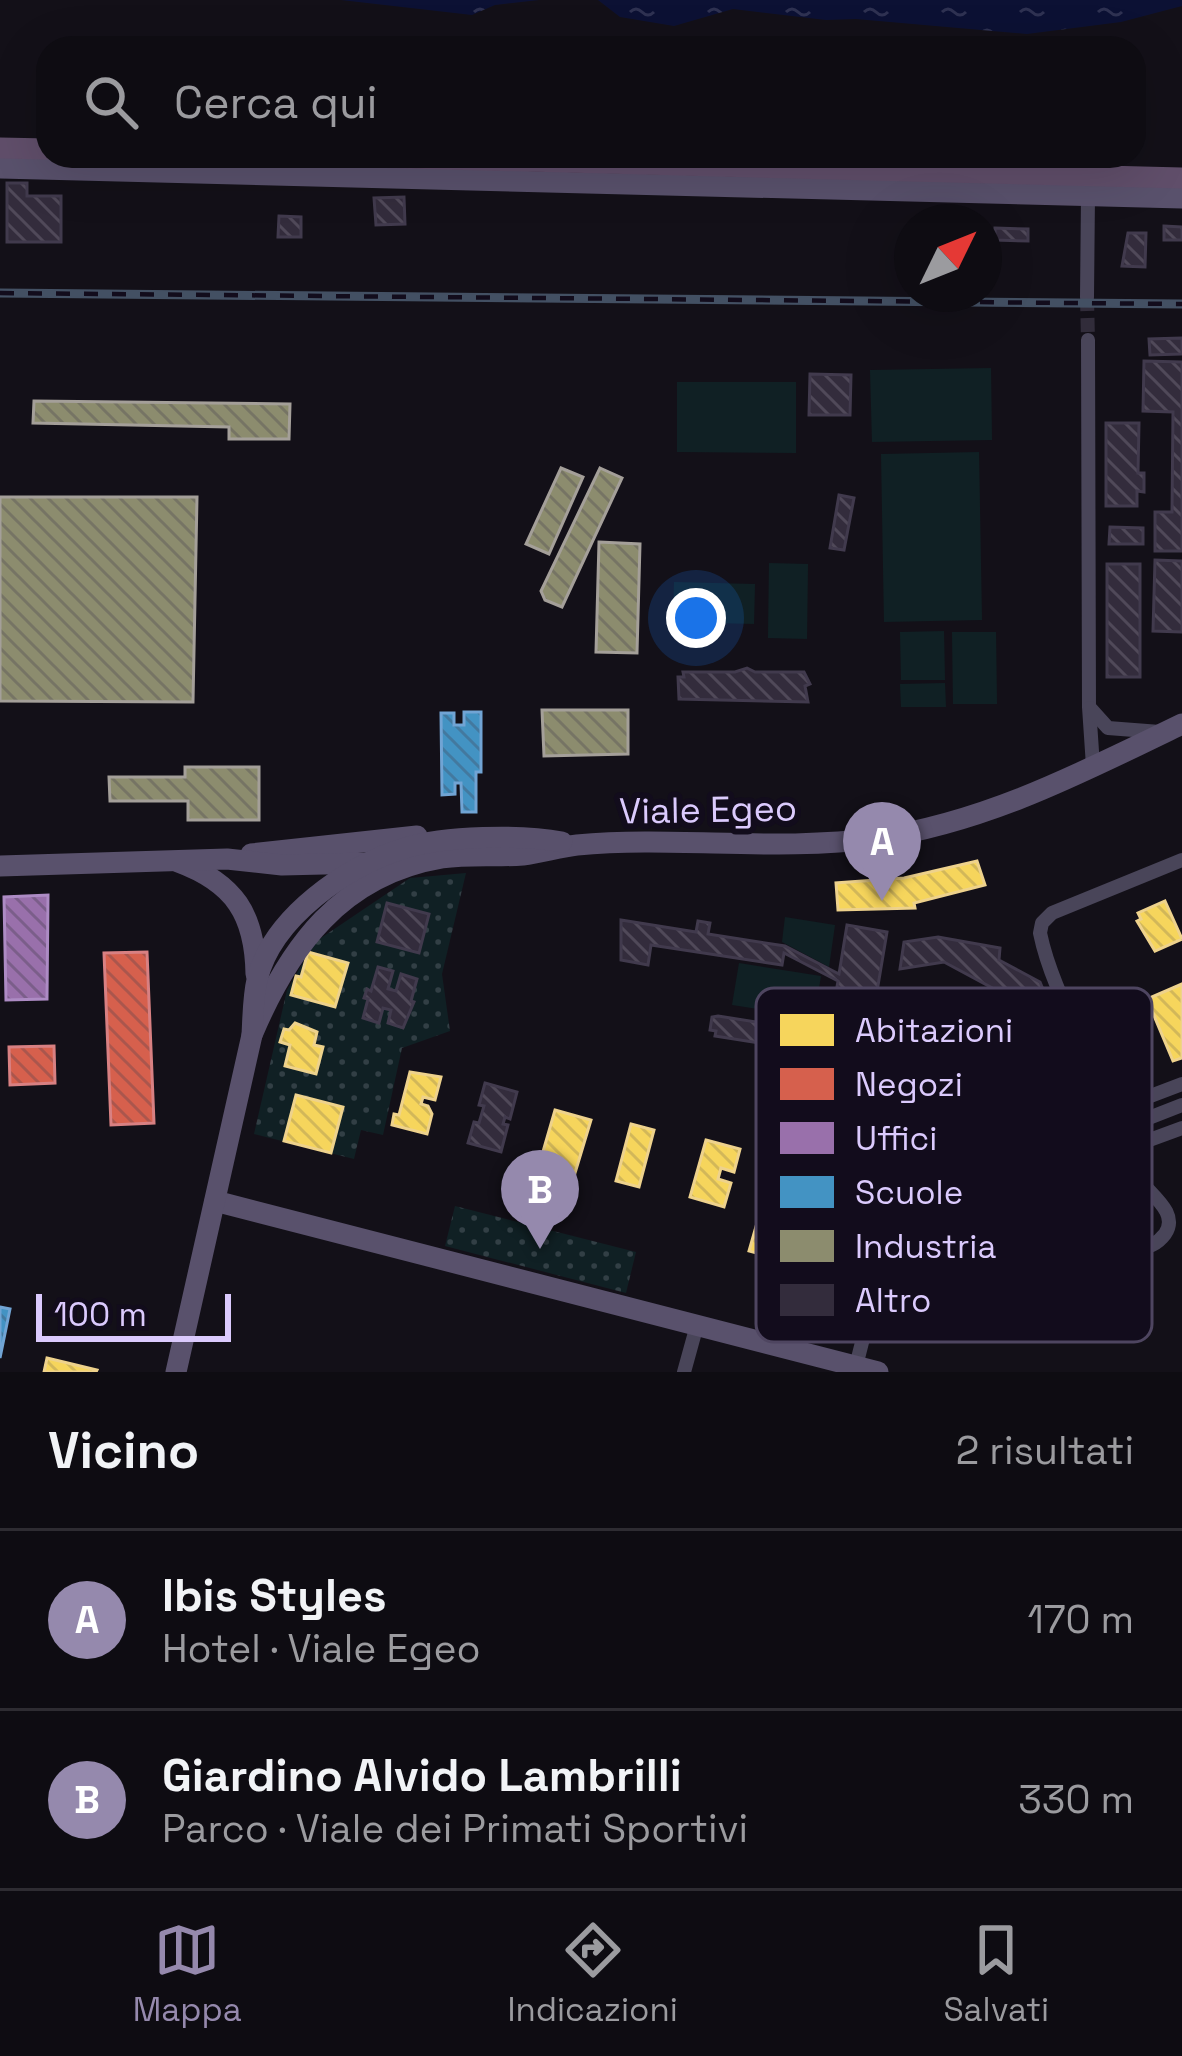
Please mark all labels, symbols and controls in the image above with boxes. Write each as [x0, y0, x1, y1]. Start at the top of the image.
search box [36, 36, 1146, 168]
icon: search [78, 69, 144, 135]
text: Cerca qui [174, 74, 378, 131]
north arrow [894, 204, 1002, 312]
your location [666, 588, 726, 648]
street label: Viale Egeo [619, 785, 797, 835]
pin: A [843, 802, 921, 901]
legend [756, 988, 1152, 1342]
text: Abitazioni [855, 1010, 1013, 1052]
text: Negozi [855, 1064, 963, 1106]
text: Uffici [855, 1118, 937, 1160]
pin: B [501, 1150, 579, 1249]
text: Scuole [855, 1172, 963, 1214]
text: Industria [855, 1226, 996, 1268]
text: Altro [855, 1280, 931, 1322]
scale bar [36, 1288, 231, 1341]
text: 100 m [54, 1294, 147, 1336]
text: Vicino [48, 1418, 199, 1483]
text: 2 risultati [956, 1426, 1134, 1475]
text: Ibis Styles [162, 1567, 387, 1624]
text: A [75, 1595, 99, 1644]
text: 170 m [1027, 1595, 1134, 1644]
text: Hotel · Viale Egeo [162, 1624, 481, 1673]
text: Giardino Alvido Lambrilli [162, 1747, 682, 1804]
text: B [74, 1775, 100, 1824]
text: 330 m [1018, 1775, 1134, 1824]
text: Parco · Viale dei Primati Sportivi [162, 1804, 748, 1853]
tab: Mappa [133, 1917, 242, 2031]
tab: Indicazioni [507, 1917, 678, 2031]
tab: Salvati [943, 1917, 1049, 2031]

